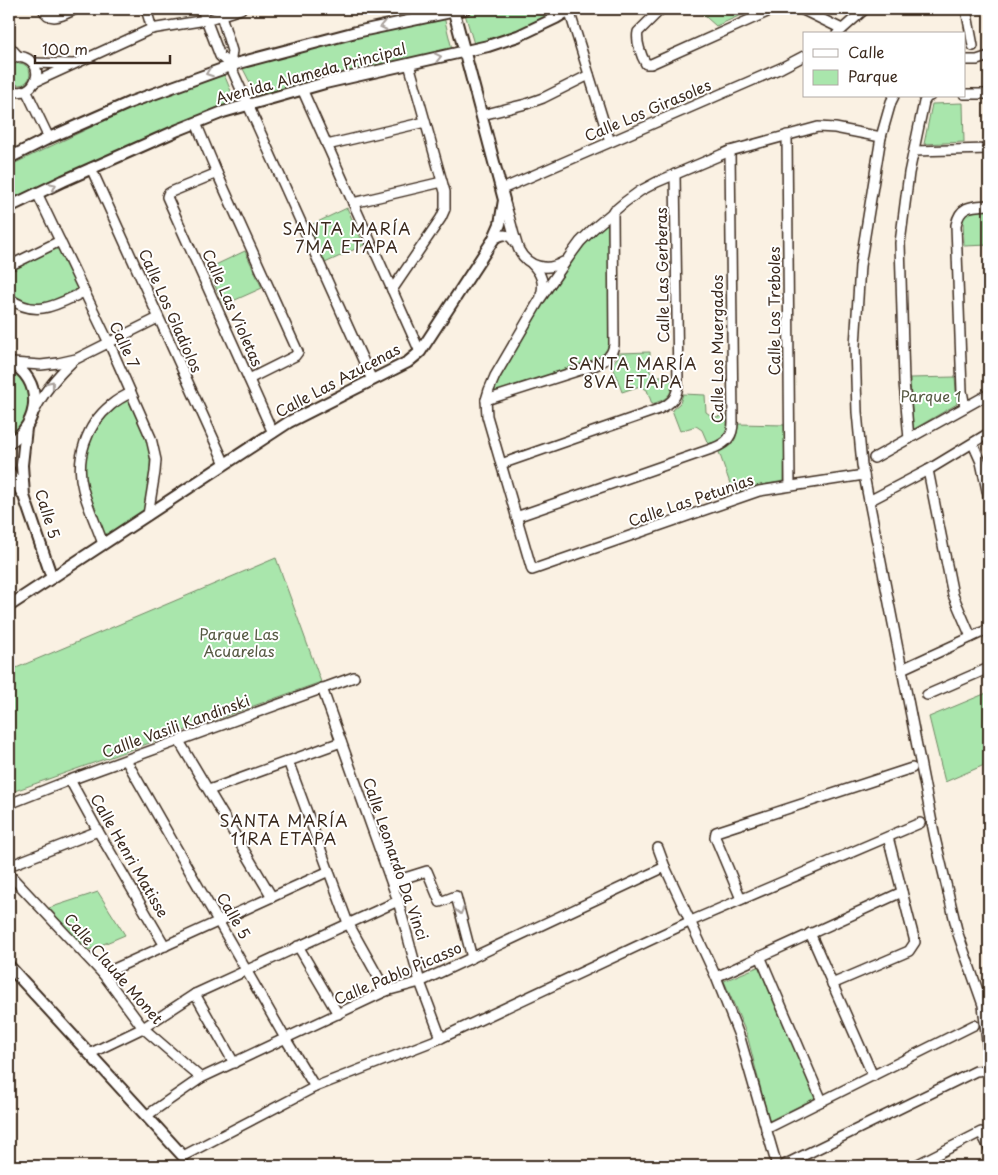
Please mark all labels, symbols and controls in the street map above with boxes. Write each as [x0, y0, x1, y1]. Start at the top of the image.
one-way arrow [379, 21, 387, 31]
scale bar [35, 32, 170, 64]
legend [803, 32, 966, 98]
street label: Avenida Alameda Principal [213, 36, 408, 109]
text: 100 m [42, 37, 88, 60]
text: Calle [848, 40, 885, 63]
one-way arrow [434, 52, 442, 63]
text: Parque [848, 64, 898, 87]
one-way arrow [206, 67, 214, 77]
street label: Calle Los Girasoles [581, 72, 714, 147]
one-way arrow [48, 181, 57, 192]
street label: Calle Las Gerberas [649, 207, 674, 343]
district label: SANTA MARÍA 7MA ETAPA [283, 216, 411, 258]
street label: Calle Los Gladiolos [134, 245, 209, 376]
street label: Calle Las Violetas [197, 245, 270, 370]
street label: Calle Los Treboles [762, 246, 785, 376]
street label: Calle Los Muergados [705, 275, 728, 423]
street label: Calle 7 [105, 317, 146, 372]
street label: Calle Las Azucenas [271, 337, 404, 422]
district label: SANTA MARÍA 8VA ETAPA [569, 351, 697, 393]
one-way arrow [46, 381, 54, 390]
park label: Parque 1 [900, 384, 962, 407]
street label: Calle Las Petunias [625, 467, 756, 532]
street label: Calle 5 [30, 486, 67, 541]
park label: Parque Las Acuarelas [199, 622, 279, 662]
street label: Callle Vasili Kandinski [98, 688, 253, 763]
street label: Calle Leonardo Da Vinci [358, 774, 435, 943]
street label: Calle Henri Matisse [85, 789, 175, 921]
district label: SANTA MARÍA 11RA ETAPA [220, 808, 348, 850]
street label: Calle 5 [212, 888, 257, 943]
street label: Calle Claude Monet [59, 907, 169, 1029]
one-way arrow [454, 907, 465, 916]
street label: Calle Pablo Picasso [330, 935, 465, 1010]

